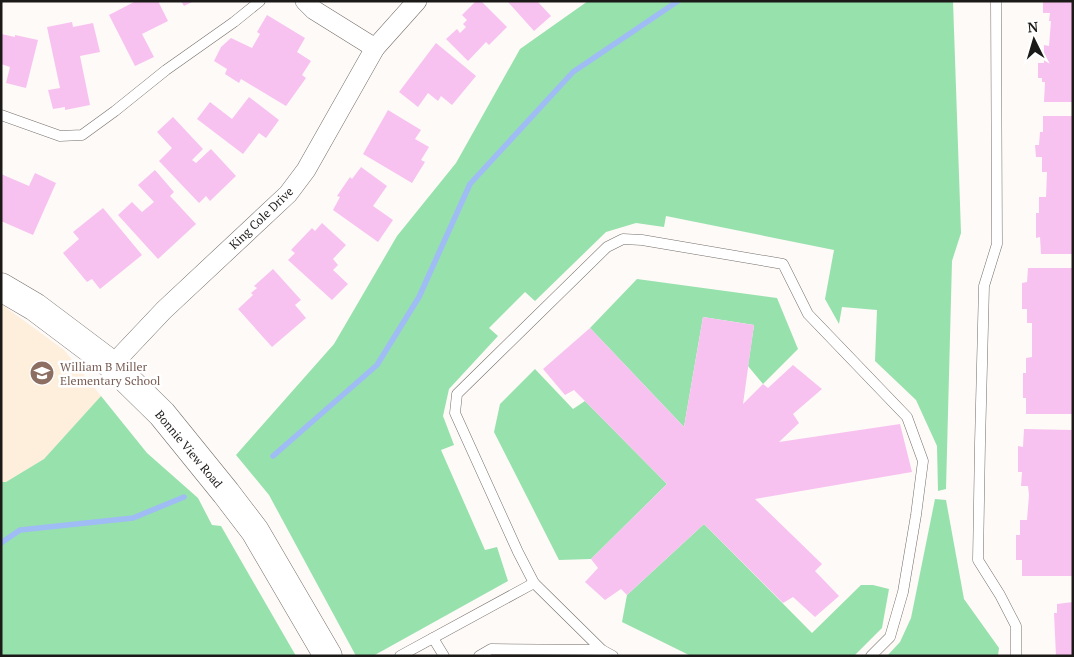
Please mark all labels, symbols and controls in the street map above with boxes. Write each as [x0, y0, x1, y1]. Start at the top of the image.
north arrow [1009, 15, 1059, 65]
text: N [1027, 17, 1039, 36]
street label: King Cole Drive [226, 184, 296, 252]
place label: William B Miller Elementary School [60, 359, 161, 388]
school or university icon: William B Miller Elementary School [29, 360, 55, 386]
street label: Bonnie View Road [152, 407, 226, 491]

